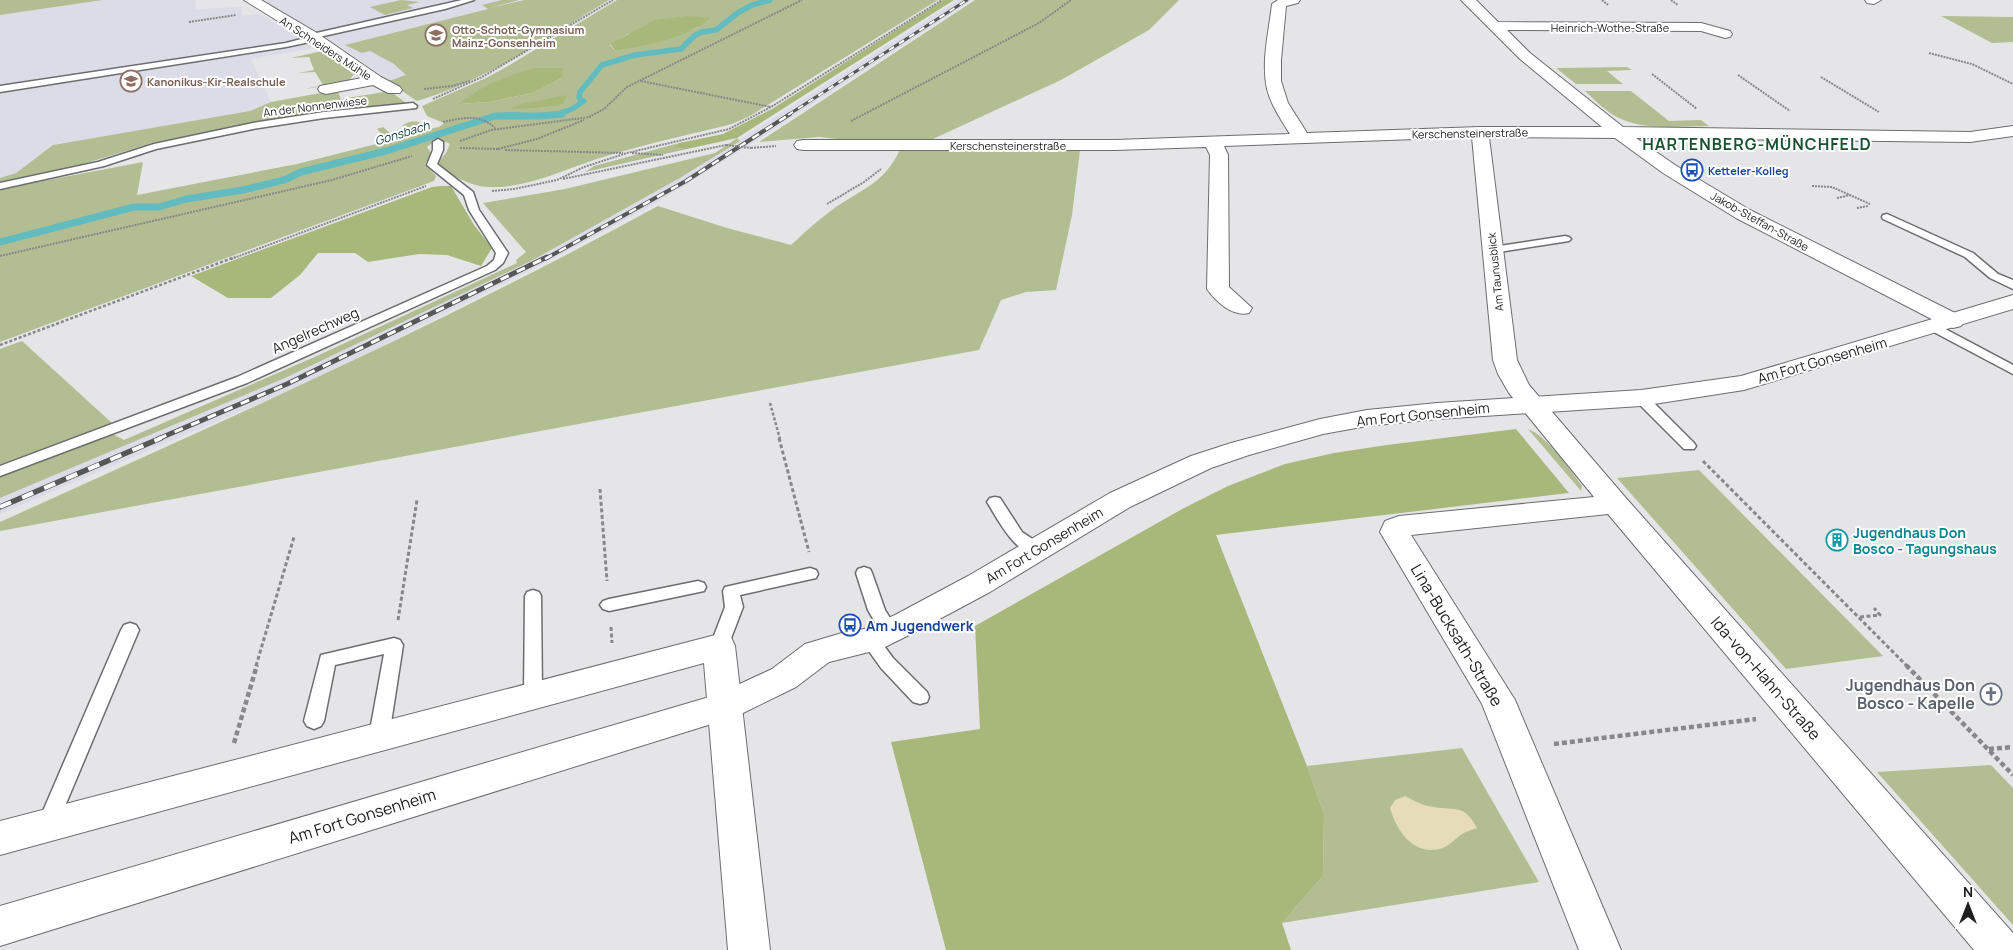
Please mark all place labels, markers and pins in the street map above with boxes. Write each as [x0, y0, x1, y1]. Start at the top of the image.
place label: Otto-Schott-Gymnasium Mainz-Gonsenheim [452, 22, 585, 50]
school or university icon: Otto-Schott-Gymnasium Mainz-Gonsenheim [424, 23, 448, 47]
school or university icon: Kanonikus-Kir-Realschule [119, 69, 143, 93]
place label: Kanonikus-Kir-Realschule [147, 74, 286, 89]
bus stop icon: Ketteler-Kolleg [1680, 158, 1704, 182]
place label: Ketteler-Kolleg [1708, 163, 1789, 178]
place label: Jugendhaus Don Bosco - Tagungshaus [1853, 523, 1997, 558]
building icon: Jugendhaus Don Bosco - Tagungshaus [1825, 528, 1849, 552]
bus stop icon: Am Jugendwerk [838, 613, 862, 637]
place label: Am Jugendwerk [866, 616, 974, 635]
place label: Jugendhaus Don Bosco - Kapelle [1846, 674, 1975, 714]
church icon: Jugendhaus Don Bosco - Kapelle [1979, 682, 2003, 706]

